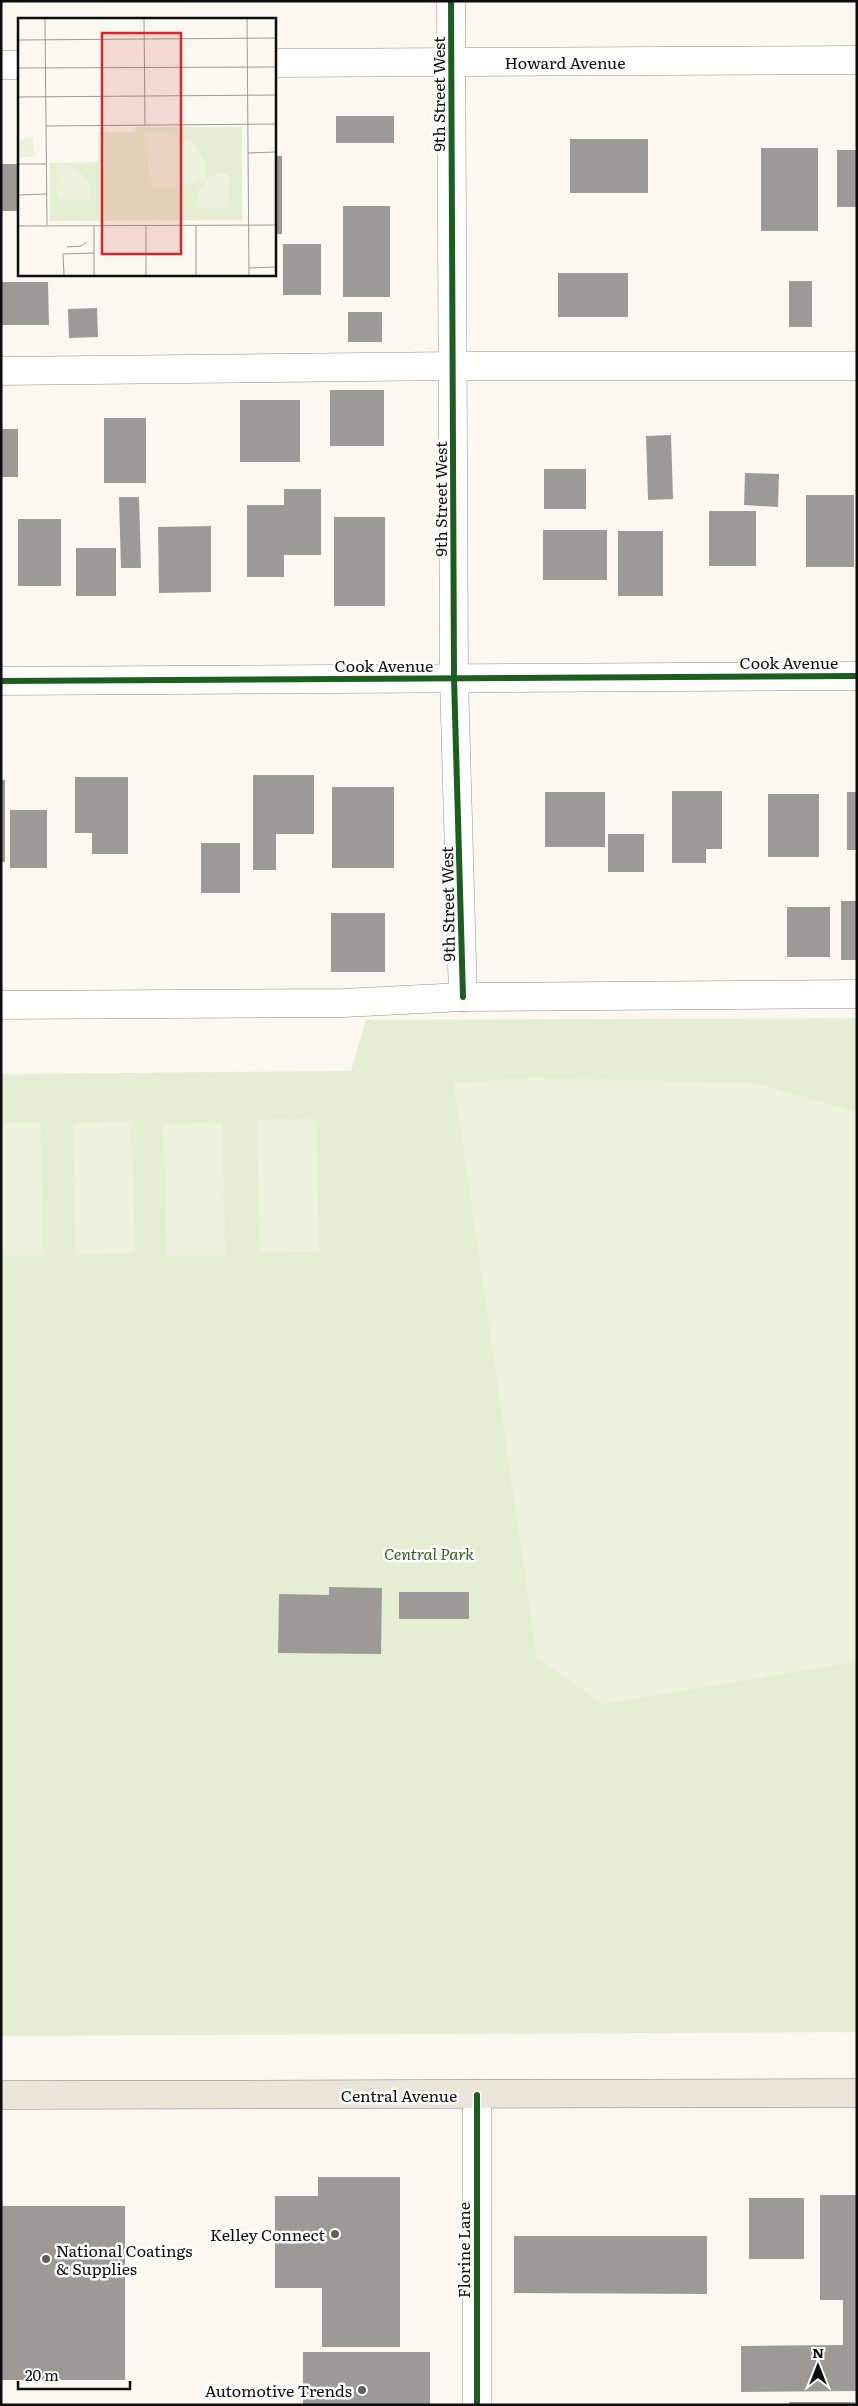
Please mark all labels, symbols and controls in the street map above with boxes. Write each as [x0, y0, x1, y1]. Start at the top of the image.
inset map [18, 18, 275, 275]
street label: 9th Street West [426, 36, 450, 152]
street label: Howard Avenue [504, 50, 626, 74]
street label: 9th Street West [428, 441, 452, 557]
street label: Cook Avenue [740, 650, 838, 674]
street label: Cook Avenue [335, 653, 433, 677]
street label: 9th Street West [434, 846, 460, 962]
park label: Central Park [384, 1541, 474, 1565]
street label: Central Avenue [341, 2083, 457, 2107]
street label: Florine Lane [451, 2202, 475, 2298]
place label: Kelley Connect [210, 2222, 326, 2246]
marker: Kelley Connect [329, 2228, 341, 2240]
place label: National Coatings & Supplies [56, 2238, 192, 2280]
marker: National Coatings & Supplies [40, 2253, 52, 2265]
north arrow [793, 2341, 843, 2391]
text: N [812, 2342, 824, 2362]
scale bar [18, 2358, 130, 2390]
text: 20 m [25, 2363, 59, 2386]
place label: Automotive Trends [205, 2378, 352, 2402]
marker: Automotive Trends [356, 2384, 368, 2396]

